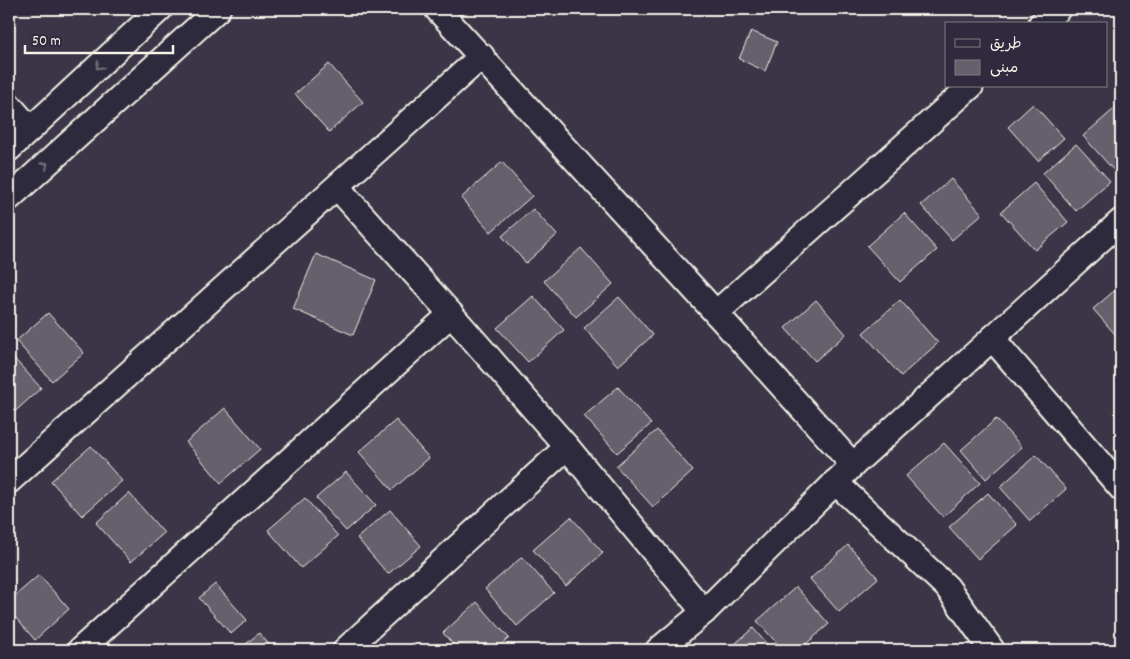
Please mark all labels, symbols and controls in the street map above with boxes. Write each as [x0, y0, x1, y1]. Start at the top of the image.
scale bar [25, 22, 172, 54]
legend [945, 22, 1108, 88]
text: 50 m [32, 31, 61, 53]
text: طريق [990, 34, 1022, 56]
text: مبنى [990, 58, 1018, 80]
one-way arrow [95, 60, 104, 69]
one-way arrow [39, 162, 48, 171]

